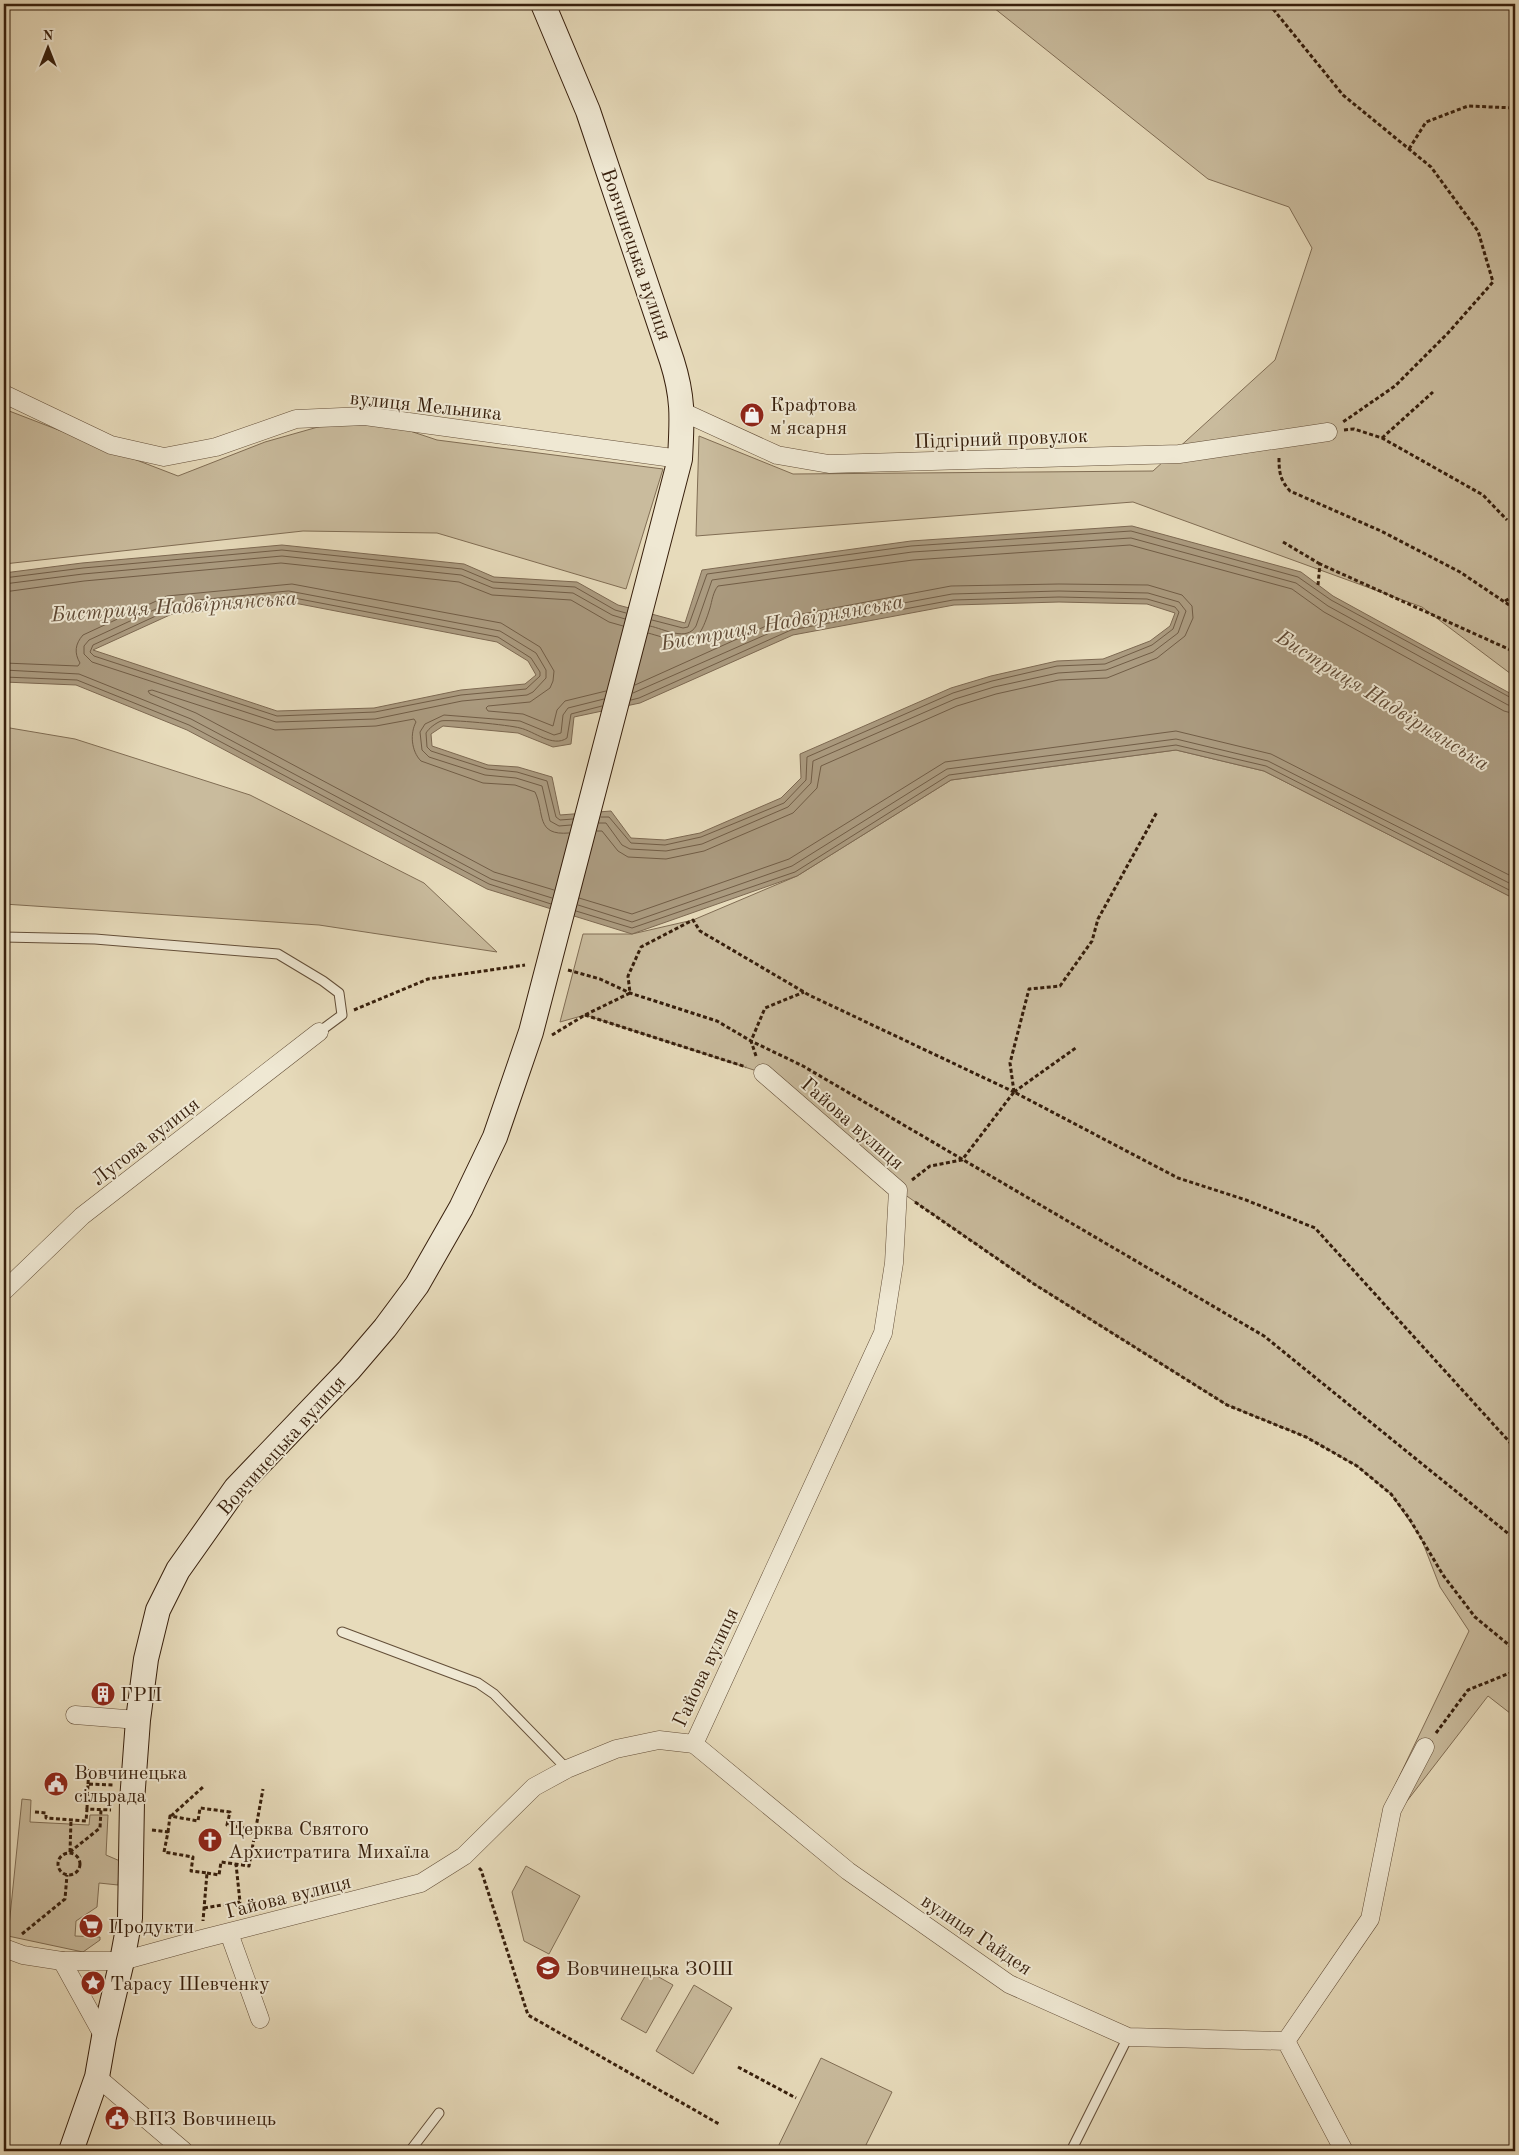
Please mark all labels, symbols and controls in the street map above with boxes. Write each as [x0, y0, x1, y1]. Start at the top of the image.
north arrow [22, 22, 72, 72]
text: N [43, 29, 54, 43]
street label: Вовчинецька вулиця [596, 166, 674, 343]
street label: вулиця Мельника [349, 389, 503, 425]
place label: Крафтова м'ясарня [770, 396, 857, 439]
shop icon: Крафтова м'ясарня [739, 402, 765, 428]
street label: Підгірний провулок [914, 427, 1088, 453]
water label: Бистриця Надвірнянська [50, 588, 298, 627]
water label: Бистриця Надвірнянська [658, 592, 905, 655]
water label: Бистриця Надвірнянська [1271, 627, 1492, 775]
street label: Гайова вулиця [797, 1075, 907, 1174]
street label: Лугова вулиця [89, 1095, 204, 1191]
street label: Вовчинецька вулиця [215, 1373, 350, 1520]
street label: Гайова вулиця [671, 1605, 743, 1730]
building icon: ГРП [90, 1681, 116, 1707]
place label: ГРП [120, 1686, 162, 1706]
place label: Вовчинецька сільрада [74, 1764, 188, 1807]
public building icon: Вовчинецька сільрада [43, 1771, 69, 1797]
place label: Церква Святого Архистратига Михаїла [228, 1820, 430, 1863]
church icon: Церква Святого Архистратига Михаїла [197, 1827, 223, 1853]
street label: Гайова вулиця [224, 1873, 353, 1923]
street label: вулиця Гайдея [917, 1891, 1035, 1980]
supermarket icon: Продукти [78, 1913, 104, 1939]
place label: Продукти [108, 1918, 194, 1938]
school or university icon: Вовчинецька ЗОШ [535, 1955, 561, 1981]
place label: Вовчинецька ЗОШ [566, 1960, 734, 1980]
place icon: Тарасу Шевченку [80, 1970, 106, 1996]
place label: Тарасу Шевченку [110, 1975, 270, 1995]
public building icon: ВПЗ Вовчинець [104, 2105, 130, 2131]
place label: ВПЗ Вовчинець [134, 2110, 276, 2130]

